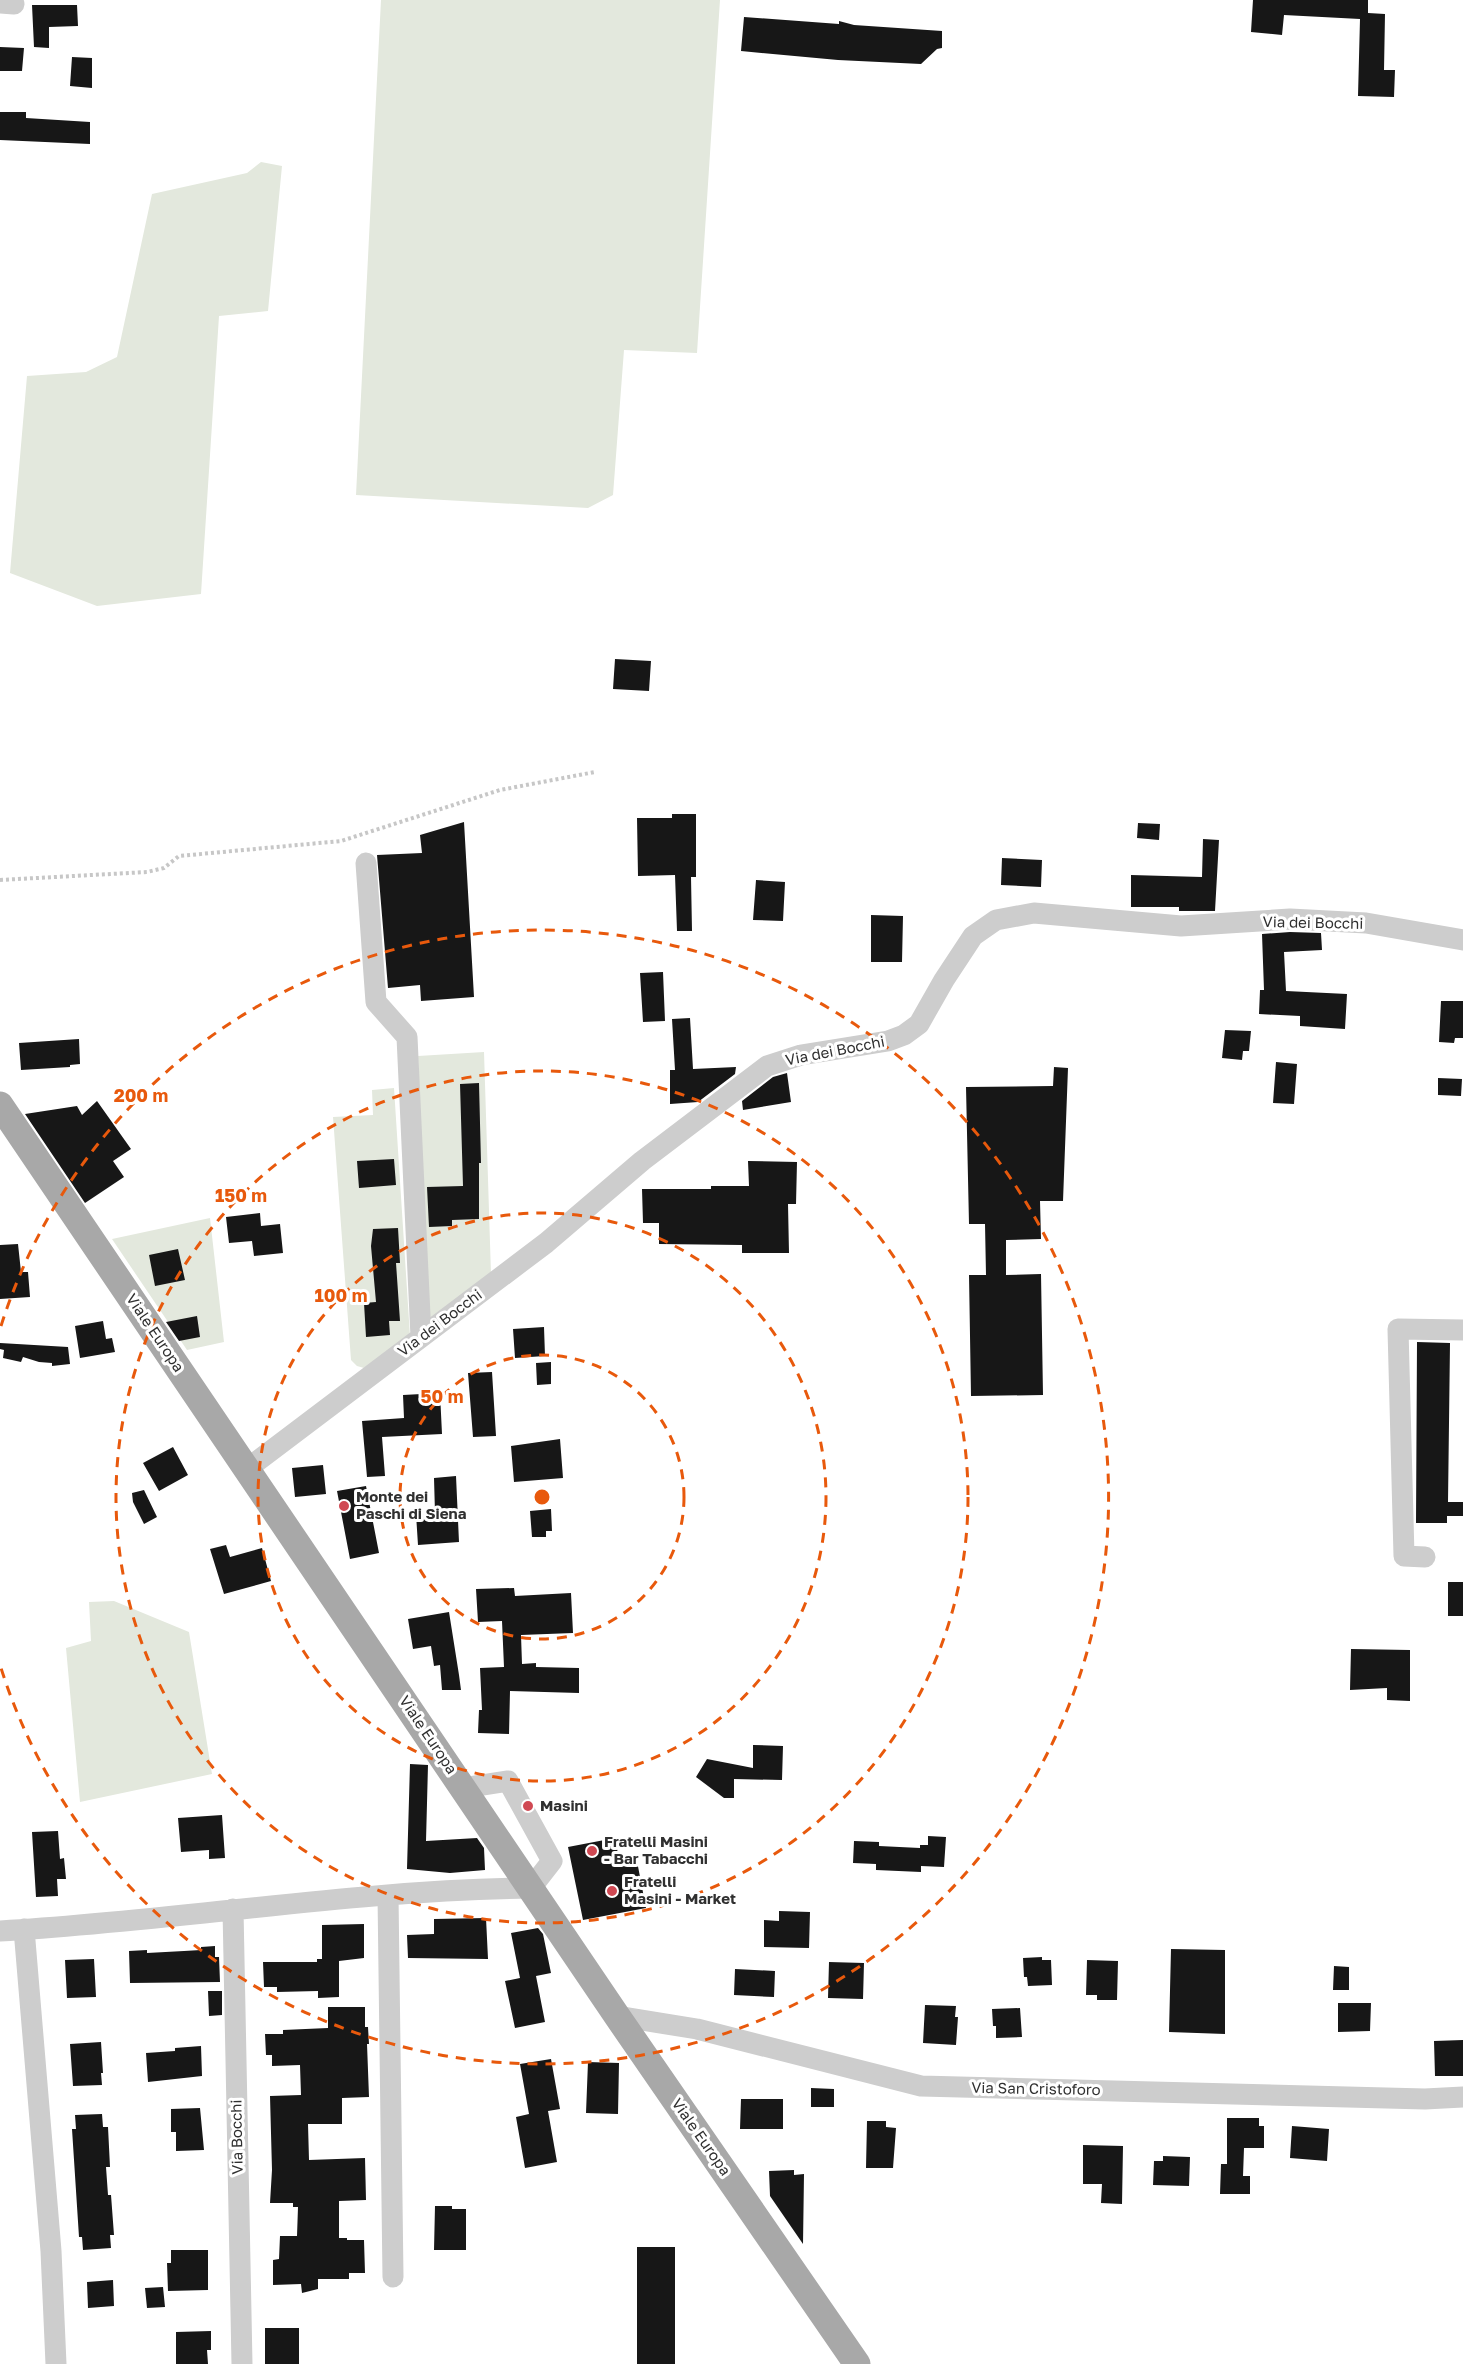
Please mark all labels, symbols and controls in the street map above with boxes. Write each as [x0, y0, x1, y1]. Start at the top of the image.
street label: Via dei Bocchi [1263, 912, 1363, 932]
street label: Via dei Bocchi [784, 1032, 886, 1068]
text: 200 m [114, 1084, 168, 1106]
text: 150 m [215, 1184, 267, 1206]
text: 100 m [315, 1284, 367, 1306]
street label: Via dei Bocchi [394, 1285, 485, 1360]
street label: Viale Europa [123, 1290, 189, 1375]
text: 50 m [421, 1385, 463, 1407]
place label: Monte dei Paschi di Siena [356, 1487, 467, 1522]
centre of rings [532, 1487, 552, 1507]
marker: Monte dei Paschi di Siena [337, 1499, 351, 1513]
street label: Viale Europa [396, 1692, 462, 1777]
place label: Masini [540, 1796, 588, 1814]
marker: Masini [521, 1799, 535, 1813]
place label: Fratelli Masini - Bar Tabacchi [604, 1832, 708, 1867]
marker: Fratelli Masini - Bar Tabacchi [585, 1844, 599, 1858]
place label: Fratelli Masini - Market [624, 1872, 736, 1907]
marker: Fratelli Masini - Market [605, 1884, 619, 1898]
street label: Via San Cristoforo [971, 2078, 1101, 2098]
street label: Viale Europa [669, 2094, 735, 2179]
street label: Via Bocchi [226, 2099, 246, 2175]

